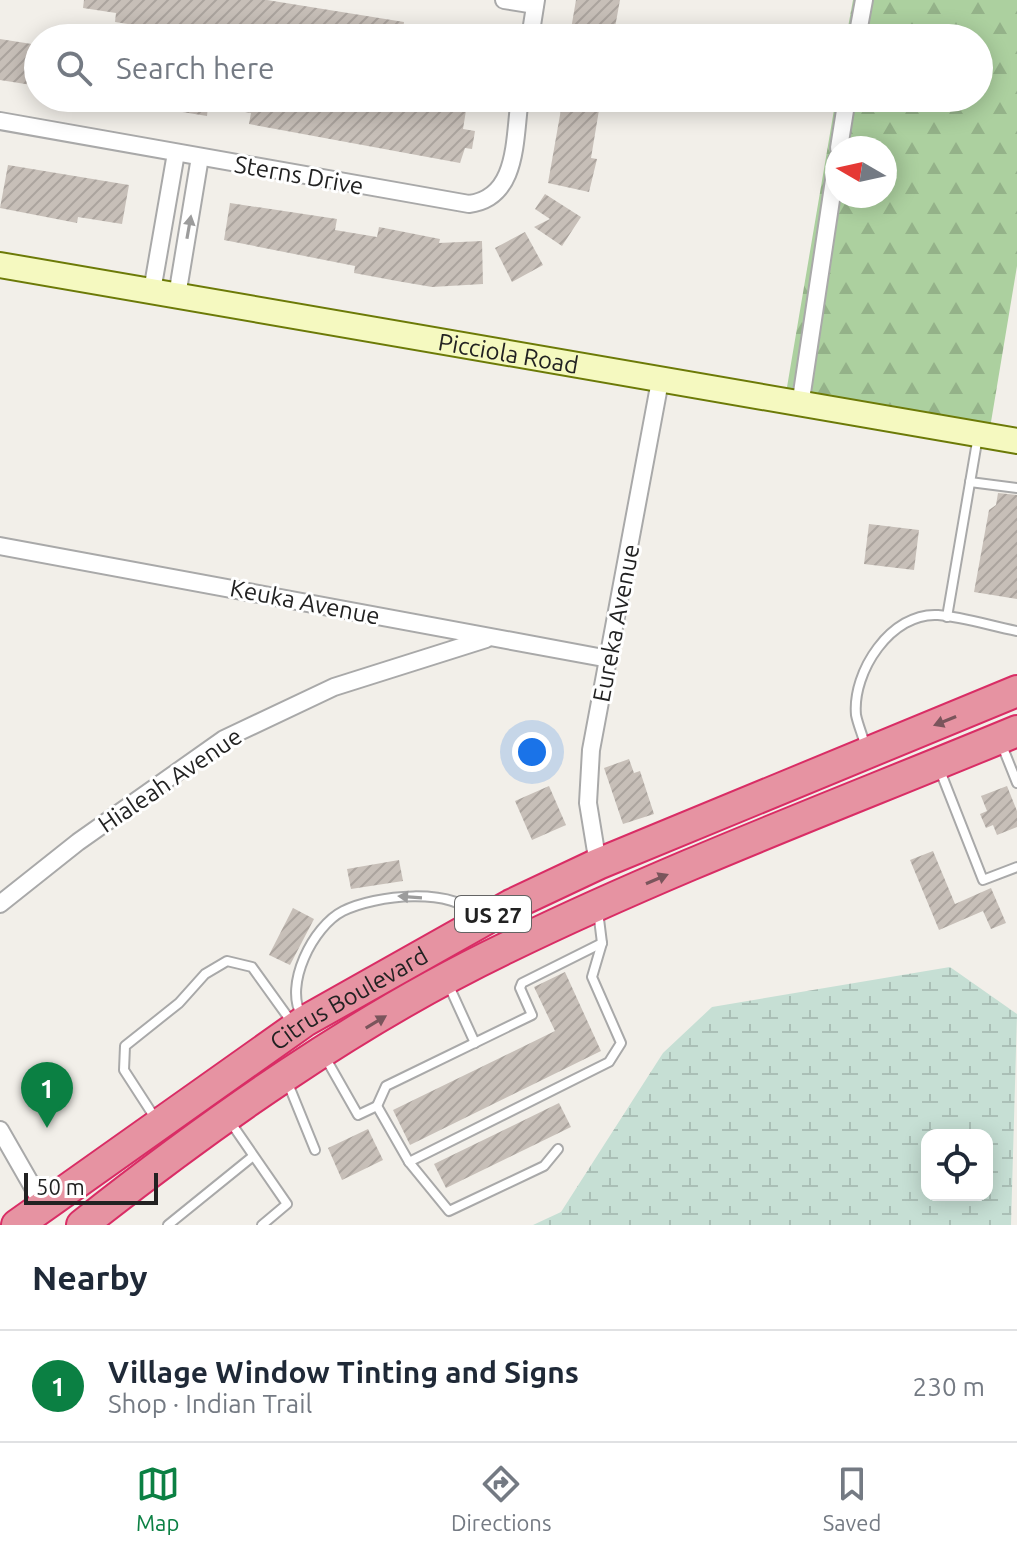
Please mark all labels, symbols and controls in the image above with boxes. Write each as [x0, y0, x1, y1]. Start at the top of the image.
search box [24, 24, 993, 112]
icon: search [52, 46, 96, 90]
text: Search here [116, 51, 275, 85]
north arrow [825, 136, 897, 208]
street label: Sterns Drive [232, 150, 366, 200]
one-way arrow [183, 214, 195, 239]
street label: Picciola Road [436, 328, 581, 378]
street label: Eureka Avenue [587, 542, 645, 704]
street label: Keuka Avenue [228, 574, 382, 630]
one-way arrow [933, 715, 957, 728]
street label: Hialeah Avenue [93, 722, 247, 838]
your location [512, 732, 552, 772]
one-way arrow [645, 872, 669, 885]
one-way arrow [397, 890, 422, 903]
road number: US 27 [455, 896, 531, 932]
street label: Citrus Boulevard [264, 941, 432, 1055]
one-way arrow [365, 1015, 387, 1029]
pin: 1 [21, 1062, 73, 1128]
map controls [921, 1129, 993, 1201]
button: locate [921, 1129, 993, 1201]
scale bar [24, 1169, 158, 1205]
text: 50 m [36, 1174, 85, 1199]
text: Nearby [32, 1258, 147, 1296]
text: Village Window Tinting and Signs [108, 1355, 579, 1389]
text: 1 [51, 1372, 65, 1401]
text: 230 m [913, 1372, 985, 1401]
text: Shop · Indian Trail [108, 1389, 312, 1418]
tab: Map [136, 1462, 180, 1535]
tab: Directions [451, 1462, 551, 1535]
tab: Saved [823, 1462, 881, 1535]

